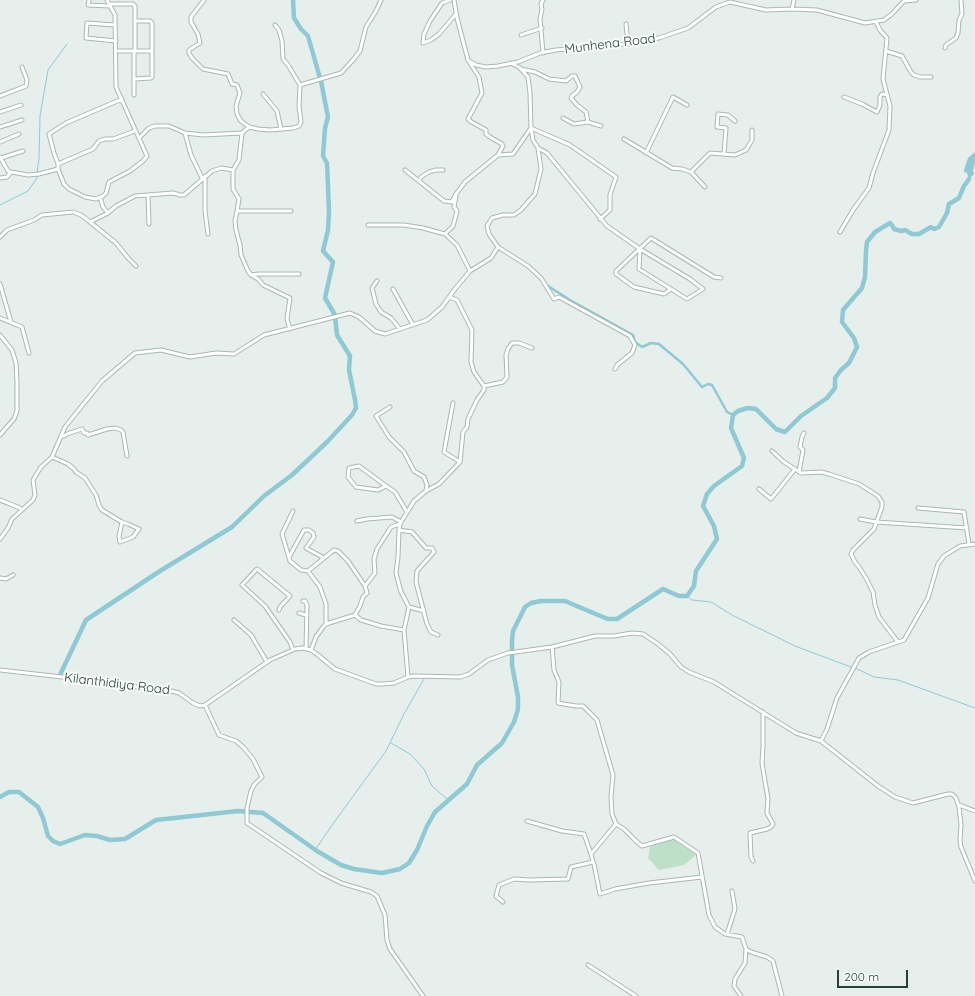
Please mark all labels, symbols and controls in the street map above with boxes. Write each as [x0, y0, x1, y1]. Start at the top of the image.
street label: Munhena Road [564, 31, 656, 57]
street label: Kilanthidiya Road [63, 670, 171, 698]
scale bar [839, 962, 910, 988]
text: 200 m [844, 969, 879, 984]

